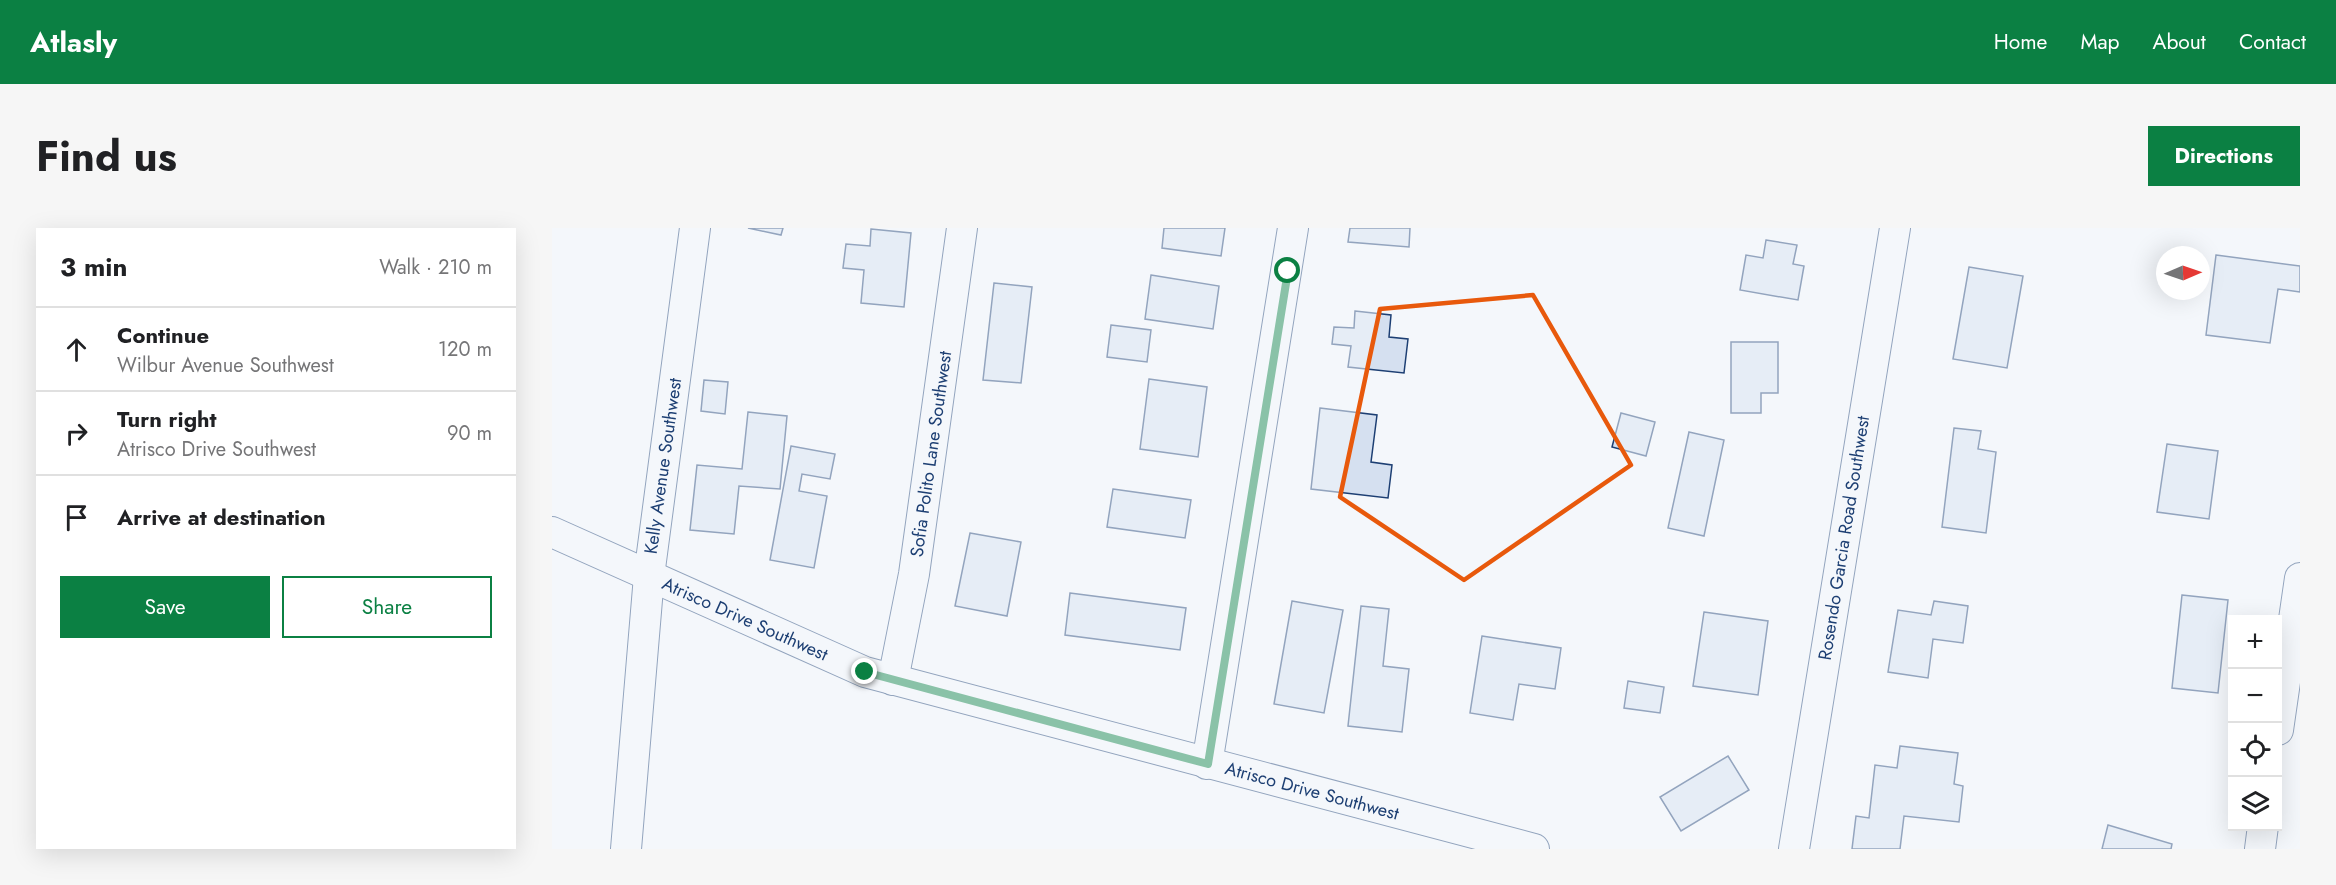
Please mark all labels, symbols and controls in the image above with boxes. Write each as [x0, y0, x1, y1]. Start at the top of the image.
text: Atlasly [30, 22, 117, 63]
text: Home [1994, 27, 2047, 57]
text: Map [2080, 27, 2120, 57]
text: About [2153, 27, 2206, 57]
text: Contact [2239, 27, 2306, 57]
text: Find us [36, 126, 177, 187]
button: Directions [2148, 126, 2300, 186]
north arrow [2156, 246, 2210, 300]
text: 3 min [60, 248, 127, 286]
text: Walk · 210 m [379, 253, 492, 282]
route start [1274, 257, 1300, 283]
text: Continue [117, 319, 209, 351]
icon: ahead [60, 333, 93, 366]
text: 120 m [438, 335, 492, 364]
street label: Sofia Polito Lane Southwest [904, 349, 958, 559]
text: Wilbur Avenue Southwest [117, 351, 334, 380]
street label: Kelly Avenue Southwest [638, 376, 688, 556]
text: Turn right [117, 403, 217, 435]
street label: Rosendo Garcia Road Southwest [1812, 413, 1876, 662]
icon: right [60, 417, 93, 450]
text: 90 m [447, 419, 492, 448]
text: Atrisco Drive Southwest [117, 435, 316, 464]
icon: arrive [60, 501, 93, 534]
text: Arrive at destination [117, 501, 326, 533]
street label: Atrisco Drive Southwest [658, 571, 833, 668]
button: Save [60, 576, 270, 638]
button: Share [282, 576, 492, 638]
map controls [2228, 615, 2282, 831]
button: + [2228, 615, 2282, 669]
route end [851, 658, 877, 684]
button: − [2228, 669, 2282, 723]
button: locate [2228, 723, 2282, 777]
street label: Atrisco Drive Southwest [1222, 755, 1403, 827]
button: layers [2228, 777, 2282, 831]

